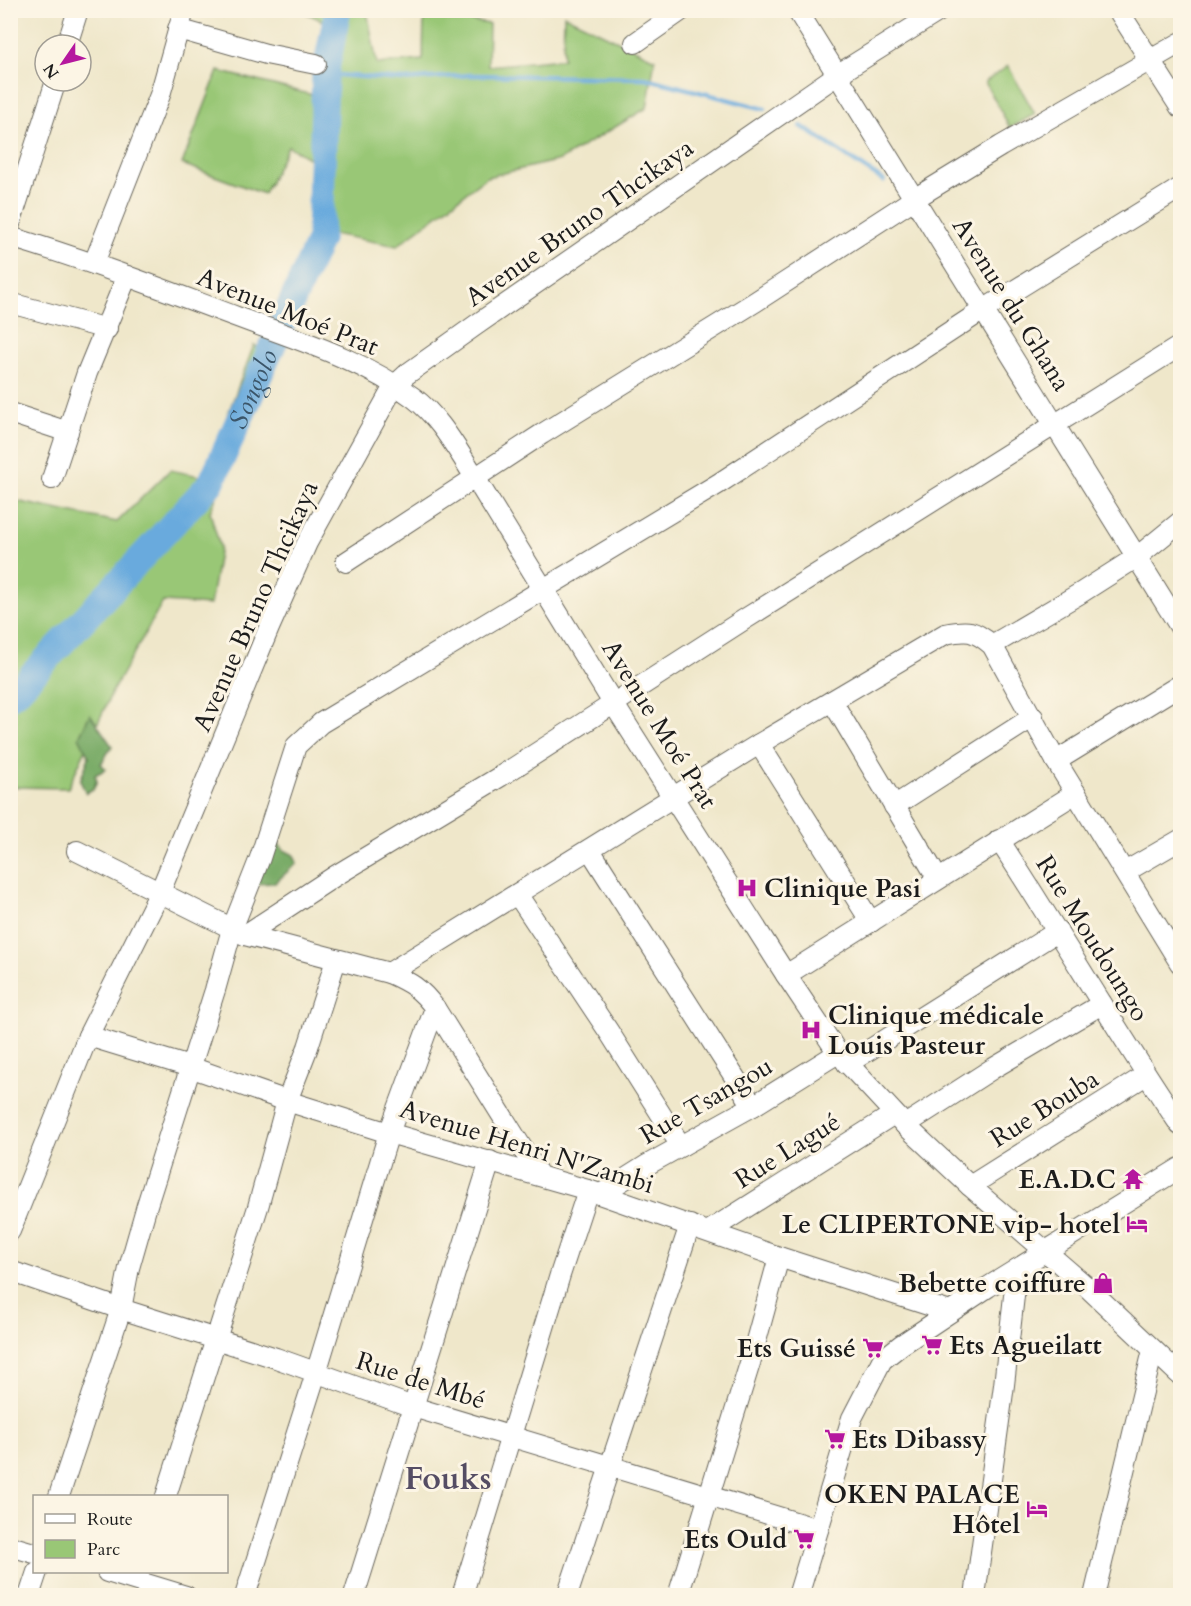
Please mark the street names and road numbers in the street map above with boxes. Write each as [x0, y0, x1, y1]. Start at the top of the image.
street label: Avenue Bruno Thcikaya [458, 130, 700, 315]
street label: Avenue du Ghana [944, 211, 1079, 398]
street label: Avenue Moé Prat [192, 259, 384, 364]
street label: Avenue Bruno Thcikaya [184, 475, 327, 737]
street label: Avenue Moé Prat [594, 633, 726, 815]
street label: Rue Moudoungo [1028, 849, 1158, 1028]
street label: Rue Tsangou [634, 1048, 779, 1153]
street label: Rue Bouba [983, 1061, 1105, 1156]
street label: Avenue Henri N'Zambi [395, 1091, 658, 1202]
street label: Rue Lagué [728, 1104, 847, 1197]
street label: Rue de Mbé [352, 1343, 490, 1418]

